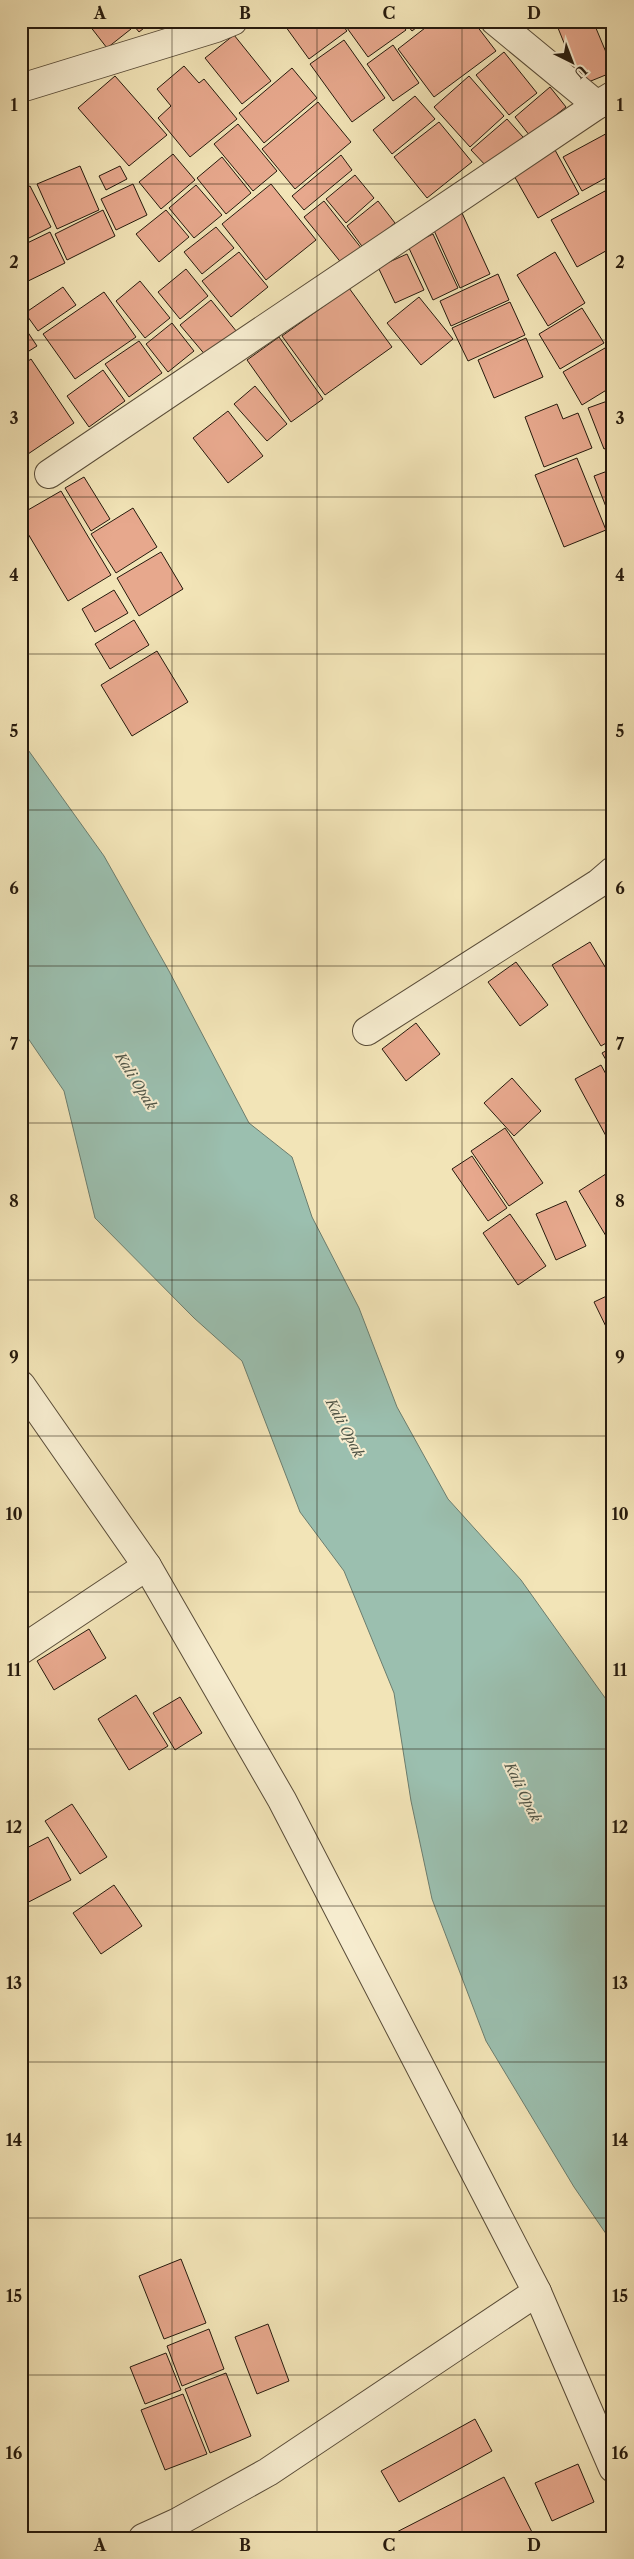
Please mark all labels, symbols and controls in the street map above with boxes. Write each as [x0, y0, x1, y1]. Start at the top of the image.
text: A [93, 3, 107, 23]
text: B [239, 3, 251, 23]
text: C [383, 3, 395, 23]
text: D [527, 3, 541, 23]
north arrow [546, 38, 596, 88]
text: U [570, 61, 591, 83]
text: 1 [10, 95, 18, 115]
text: 1 [616, 95, 624, 115]
text: 2 [9, 252, 19, 272]
text: 2 [615, 252, 625, 272]
text: 3 [9, 408, 19, 428]
text: 3 [615, 408, 625, 428]
text: 4 [9, 565, 19, 585]
text: 4 [615, 565, 625, 585]
text: 5 [10, 721, 19, 741]
text: 5 [616, 721, 625, 741]
text: 6 [9, 878, 19, 898]
text: 6 [615, 878, 625, 898]
text: 7 [10, 1034, 19, 1054]
text: 7 [616, 1034, 625, 1054]
water label: Kali Opak [111, 1048, 161, 1114]
text: 8 [9, 1191, 19, 1211]
text: 8 [615, 1191, 625, 1211]
text: 9 [9, 1347, 19, 1367]
text: 9 [615, 1347, 625, 1367]
water label: Kali Opak [321, 1394, 368, 1461]
text: 10 [5, 1504, 23, 1524]
text: 10 [611, 1504, 629, 1524]
text: 11 [7, 1660, 22, 1680]
text: 11 [613, 1660, 628, 1680]
water label: Kali Opak [500, 1758, 546, 1826]
text: 12 [6, 1817, 22, 1837]
text: 12 [612, 1817, 628, 1837]
text: 13 [6, 1973, 22, 1993]
text: 13 [612, 1973, 628, 1993]
text: 14 [6, 2130, 22, 2150]
text: 14 [612, 2130, 628, 2150]
text: 15 [6, 2286, 22, 2306]
text: 15 [612, 2286, 628, 2306]
text: 16 [6, 2443, 23, 2463]
text: 16 [612, 2443, 629, 2463]
text: A [93, 2535, 107, 2555]
text: B [239, 2535, 251, 2555]
text: C [383, 2535, 395, 2555]
text: D [527, 2535, 541, 2555]

